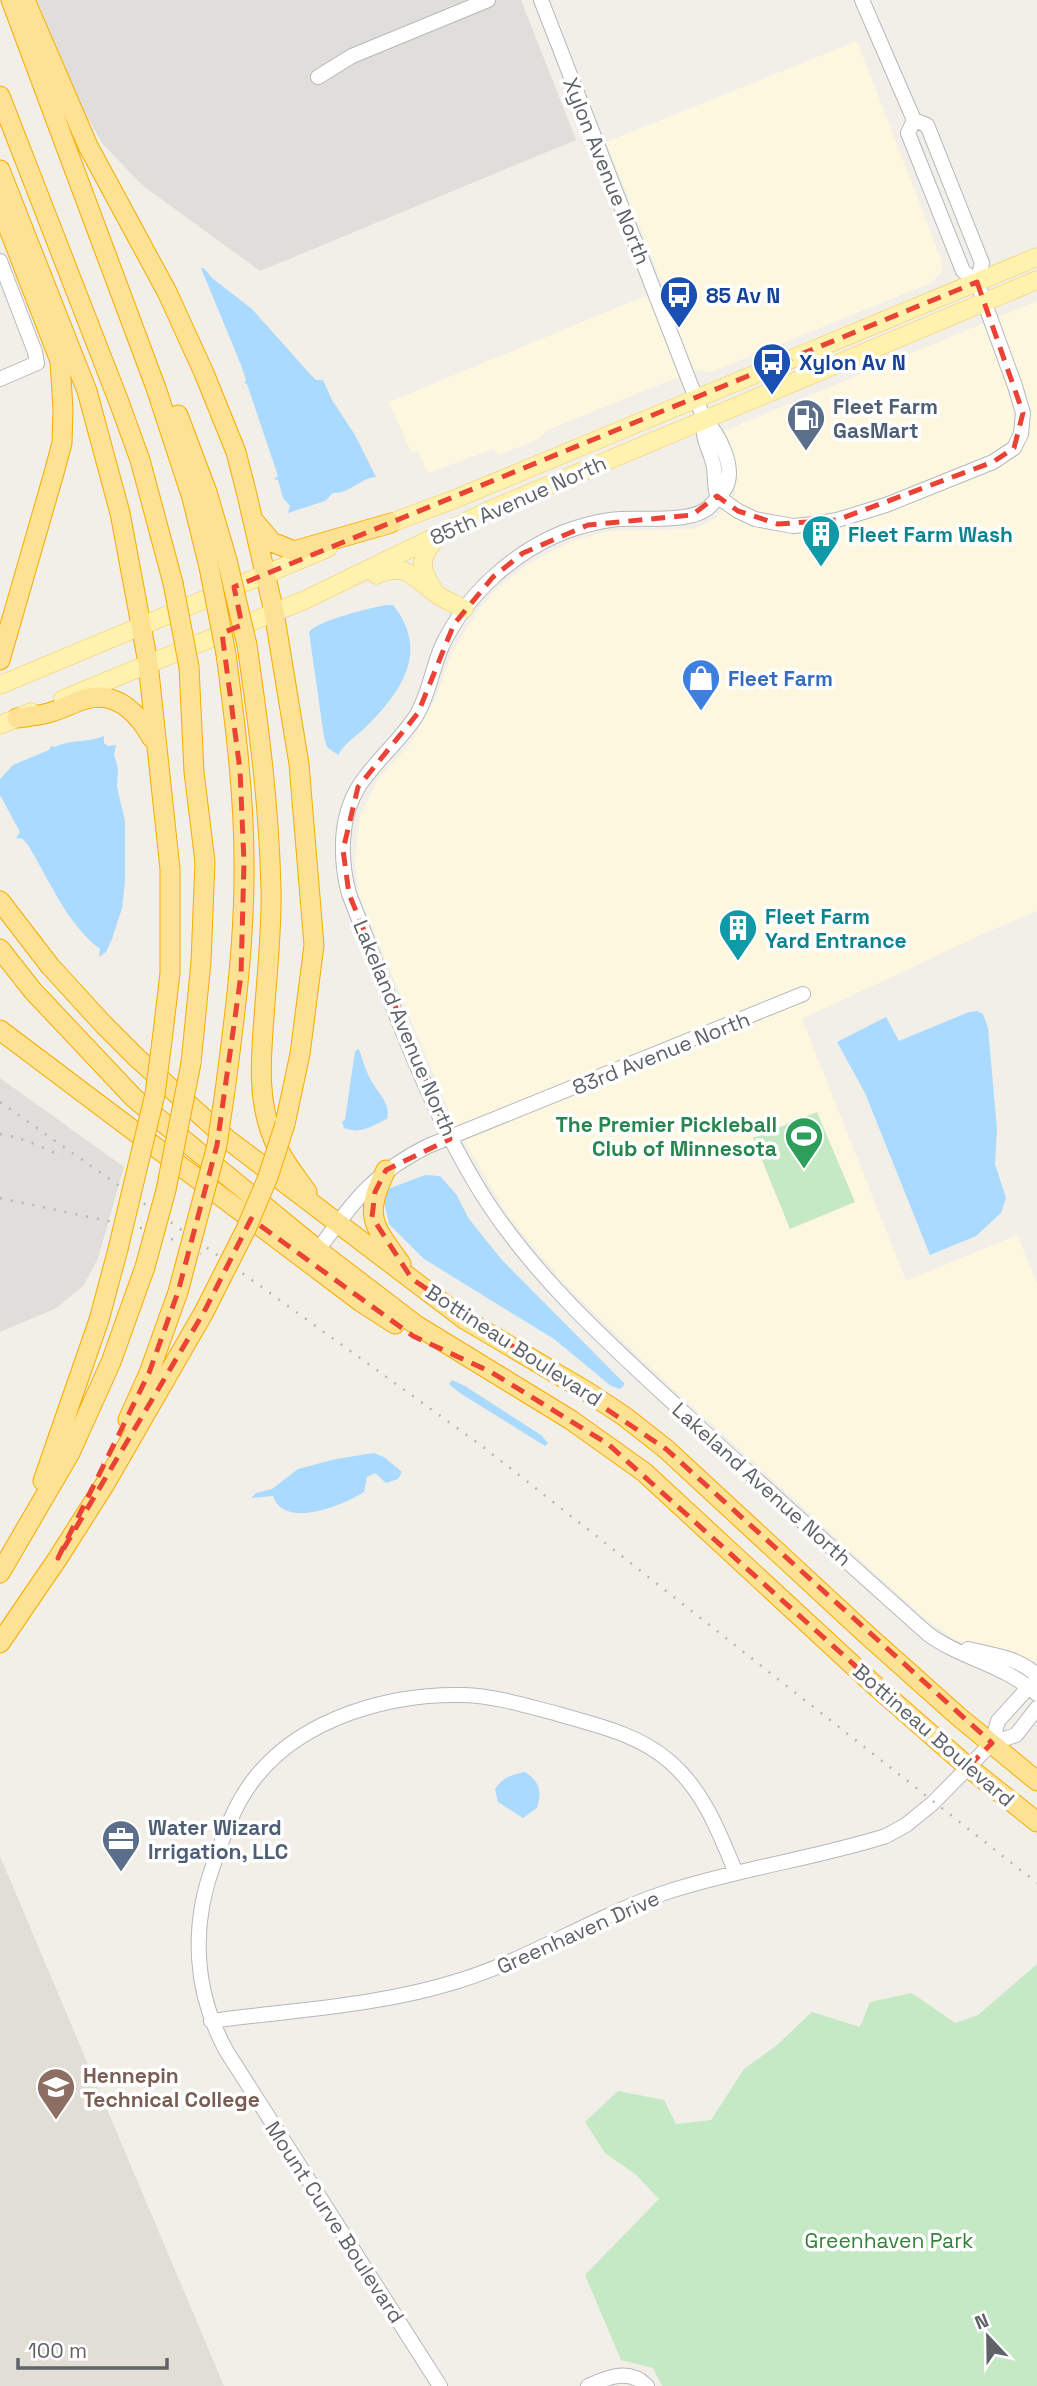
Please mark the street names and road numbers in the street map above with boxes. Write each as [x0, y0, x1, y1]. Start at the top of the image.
street label: Xylon Avenue North [557, 74, 657, 268]
street label: 85th Avenue North [426, 449, 610, 551]
street label: Lakeland Avenue North [347, 916, 463, 1140]
street label: 83rd Avenue North [568, 1005, 754, 1101]
street label: Bottineau Boulevard [421, 1278, 607, 1412]
street label: Lakeland Avenue North [667, 1396, 857, 1572]
street label: Bottineau Boulevard [848, 1658, 1020, 1812]
street label: Greenhaven Drive [492, 1884, 664, 1980]
street label: Mount Curve Boulevard [260, 2116, 410, 2328]

